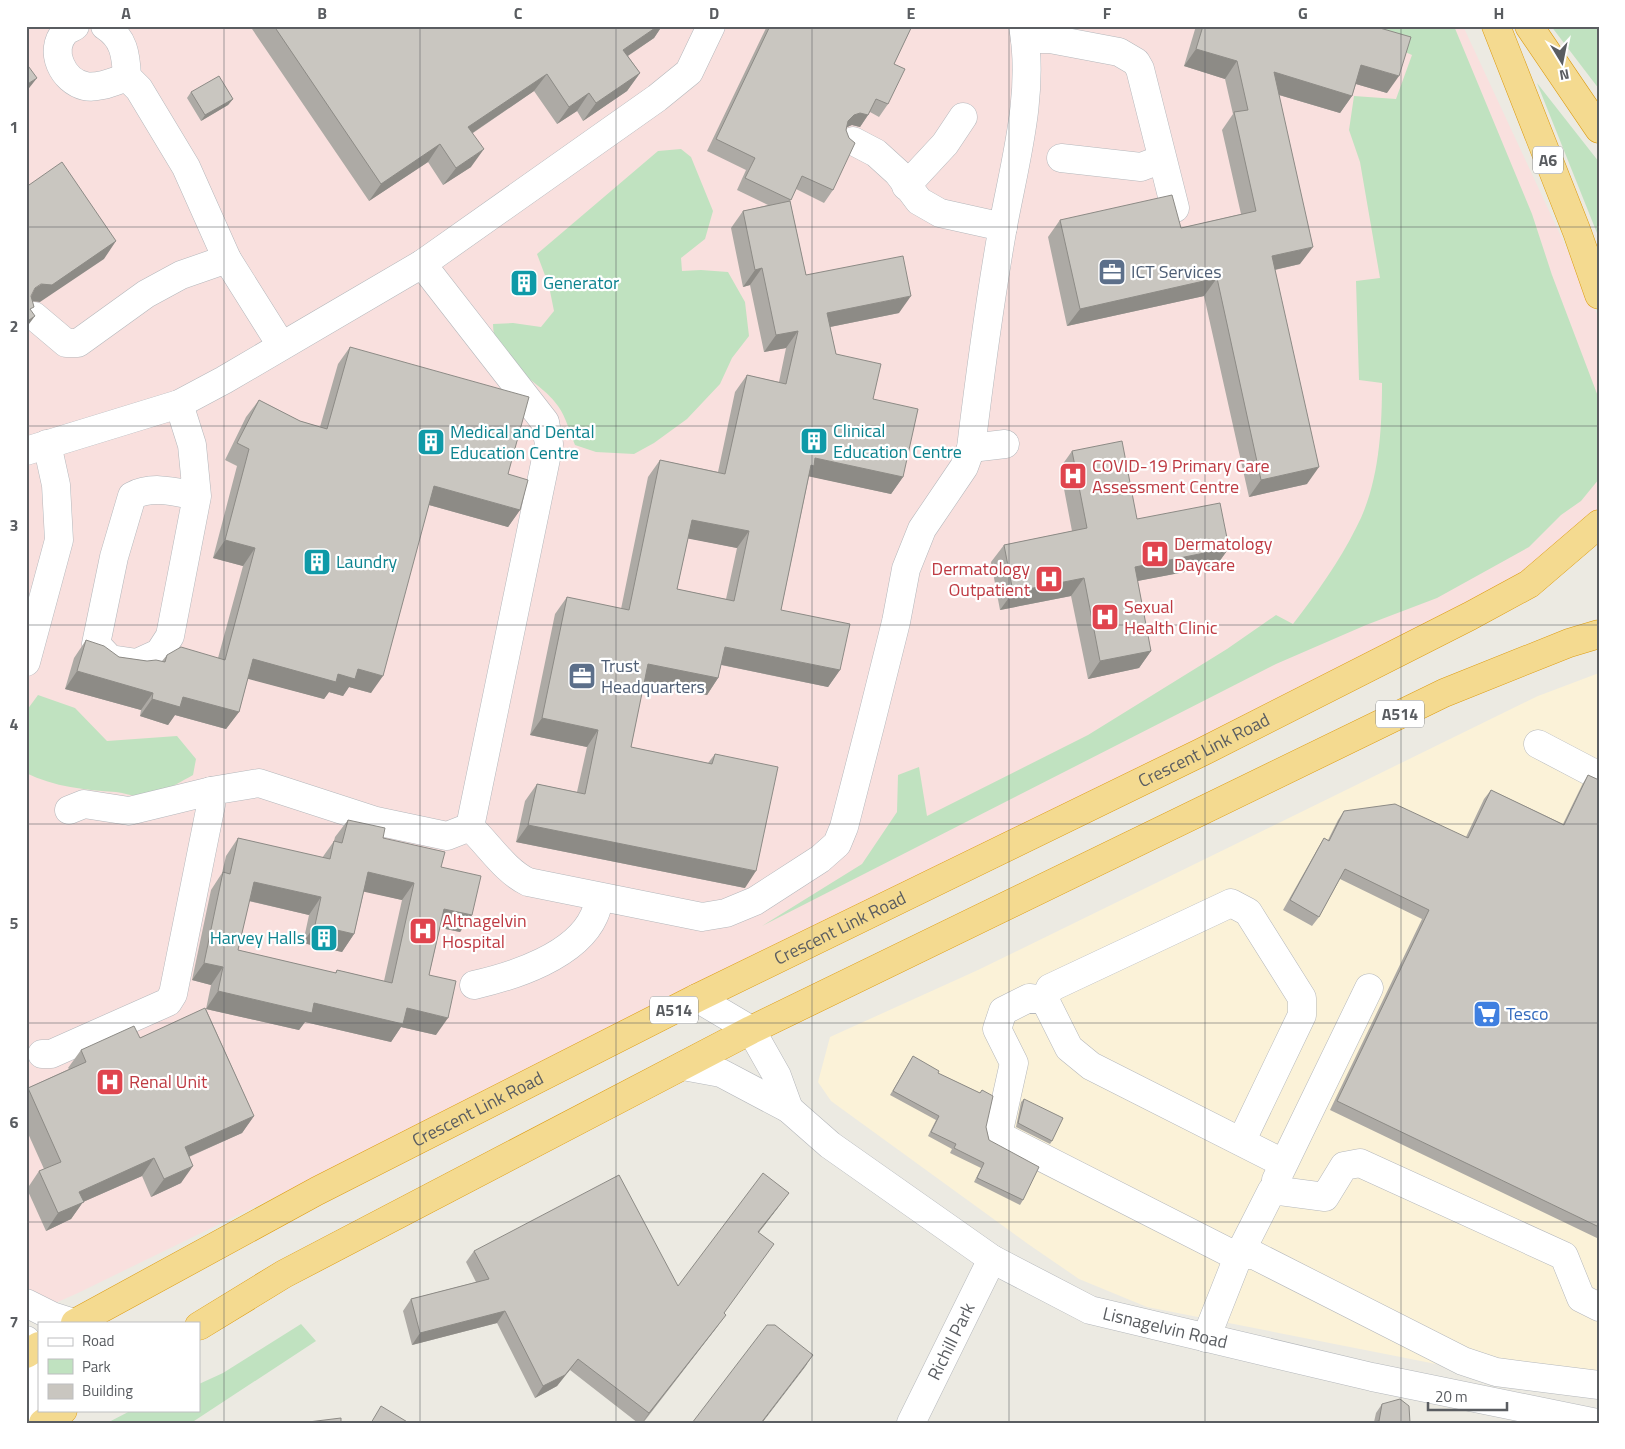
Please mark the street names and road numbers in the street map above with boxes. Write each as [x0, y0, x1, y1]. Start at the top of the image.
road number: A6 [1533, 146, 1563, 174]
road number: A514 [1376, 701, 1424, 728]
street label: Crescent Link Road [1133, 706, 1274, 794]
street label: Crescent Link Road [769, 884, 910, 972]
road number: A514 [650, 996, 698, 1024]
street label: Crescent Link Road [407, 1064, 548, 1154]
street label: Richill Park [920, 1298, 982, 1385]
street label: Lisnagelvin Road [1100, 1300, 1230, 1355]

